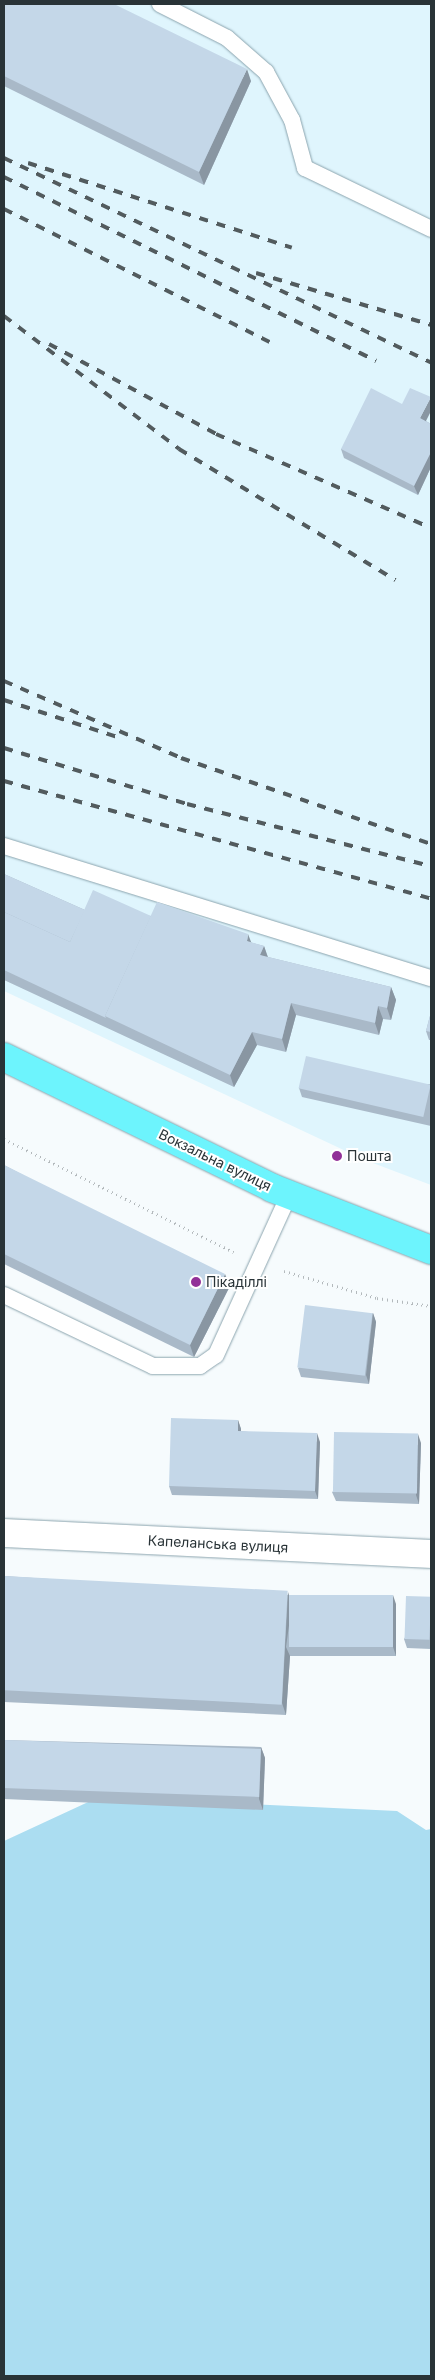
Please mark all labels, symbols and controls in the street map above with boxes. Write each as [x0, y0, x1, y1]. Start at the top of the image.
street label: Вокзальна вулиця [156, 1125, 274, 1195]
place label: Пошта [347, 1148, 392, 1164]
marker: Пошта [331, 1150, 343, 1162]
place label: Пікаділлі [206, 1274, 267, 1290]
marker: Пікаділлі [190, 1276, 202, 1288]
street label: Капеланська вулиця [147, 1532, 289, 1556]

